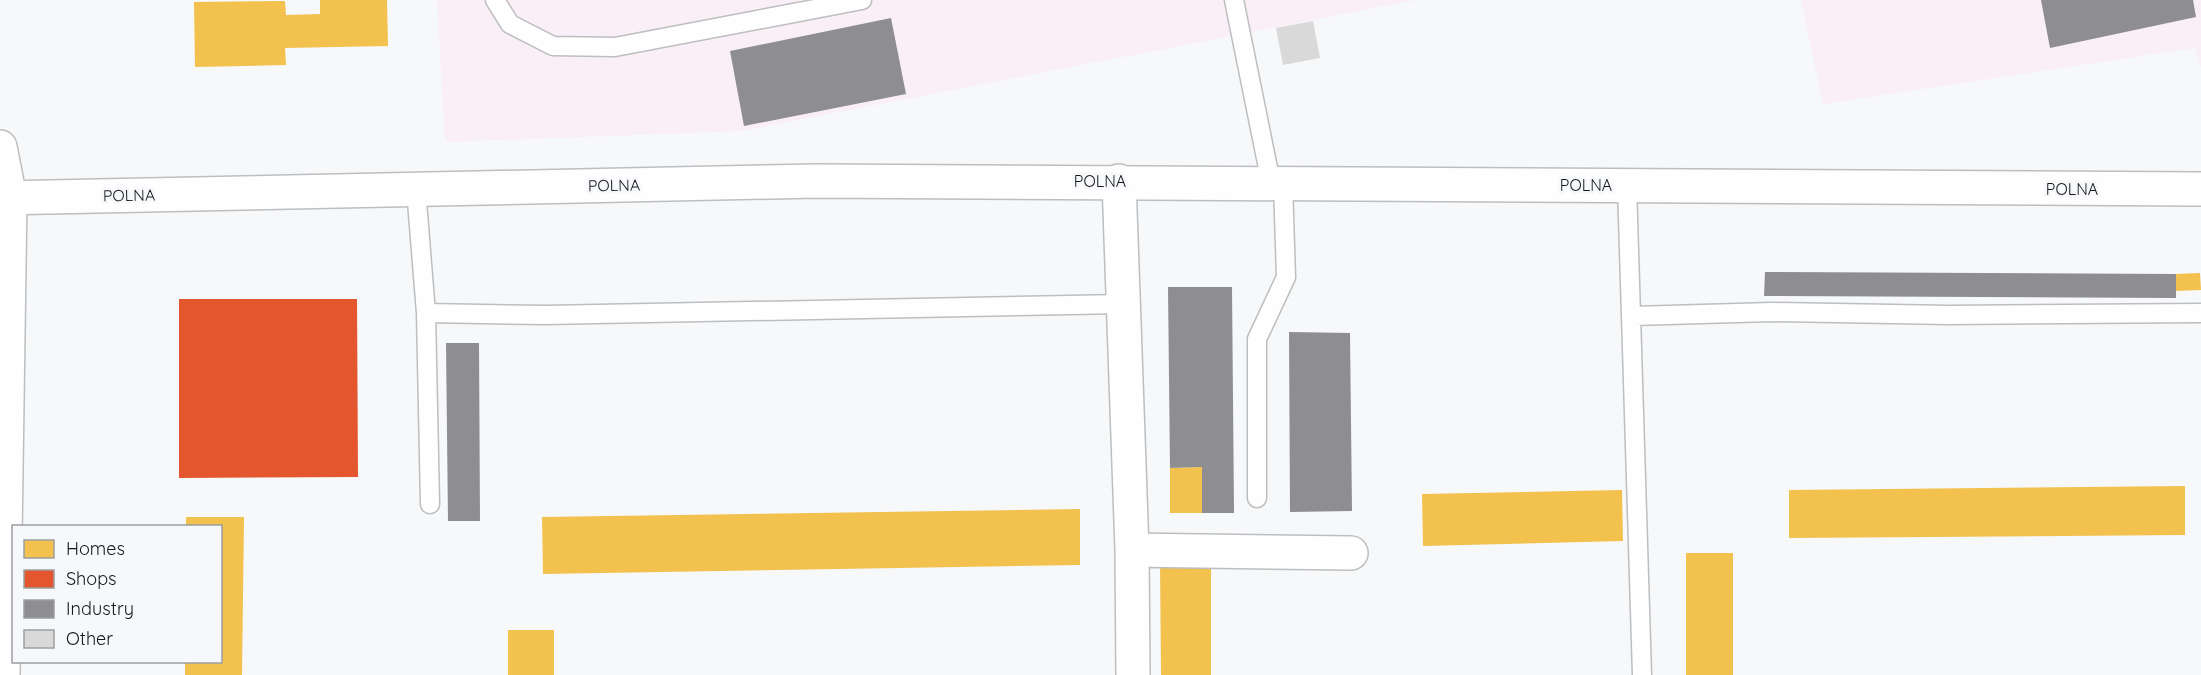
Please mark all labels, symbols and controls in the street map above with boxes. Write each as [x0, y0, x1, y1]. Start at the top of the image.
street label: POLNA [1074, 171, 1126, 191]
street label: POLNA [588, 175, 640, 195]
street label: POLNA [1560, 175, 1612, 195]
street label: POLNA [2046, 179, 2098, 199]
street label: POLNA [103, 185, 155, 205]
legend [12, 525, 222, 663]
text: Homes [66, 537, 125, 560]
text: Shops [66, 567, 117, 590]
text: Industry [66, 597, 134, 620]
text: Other [66, 627, 113, 650]

